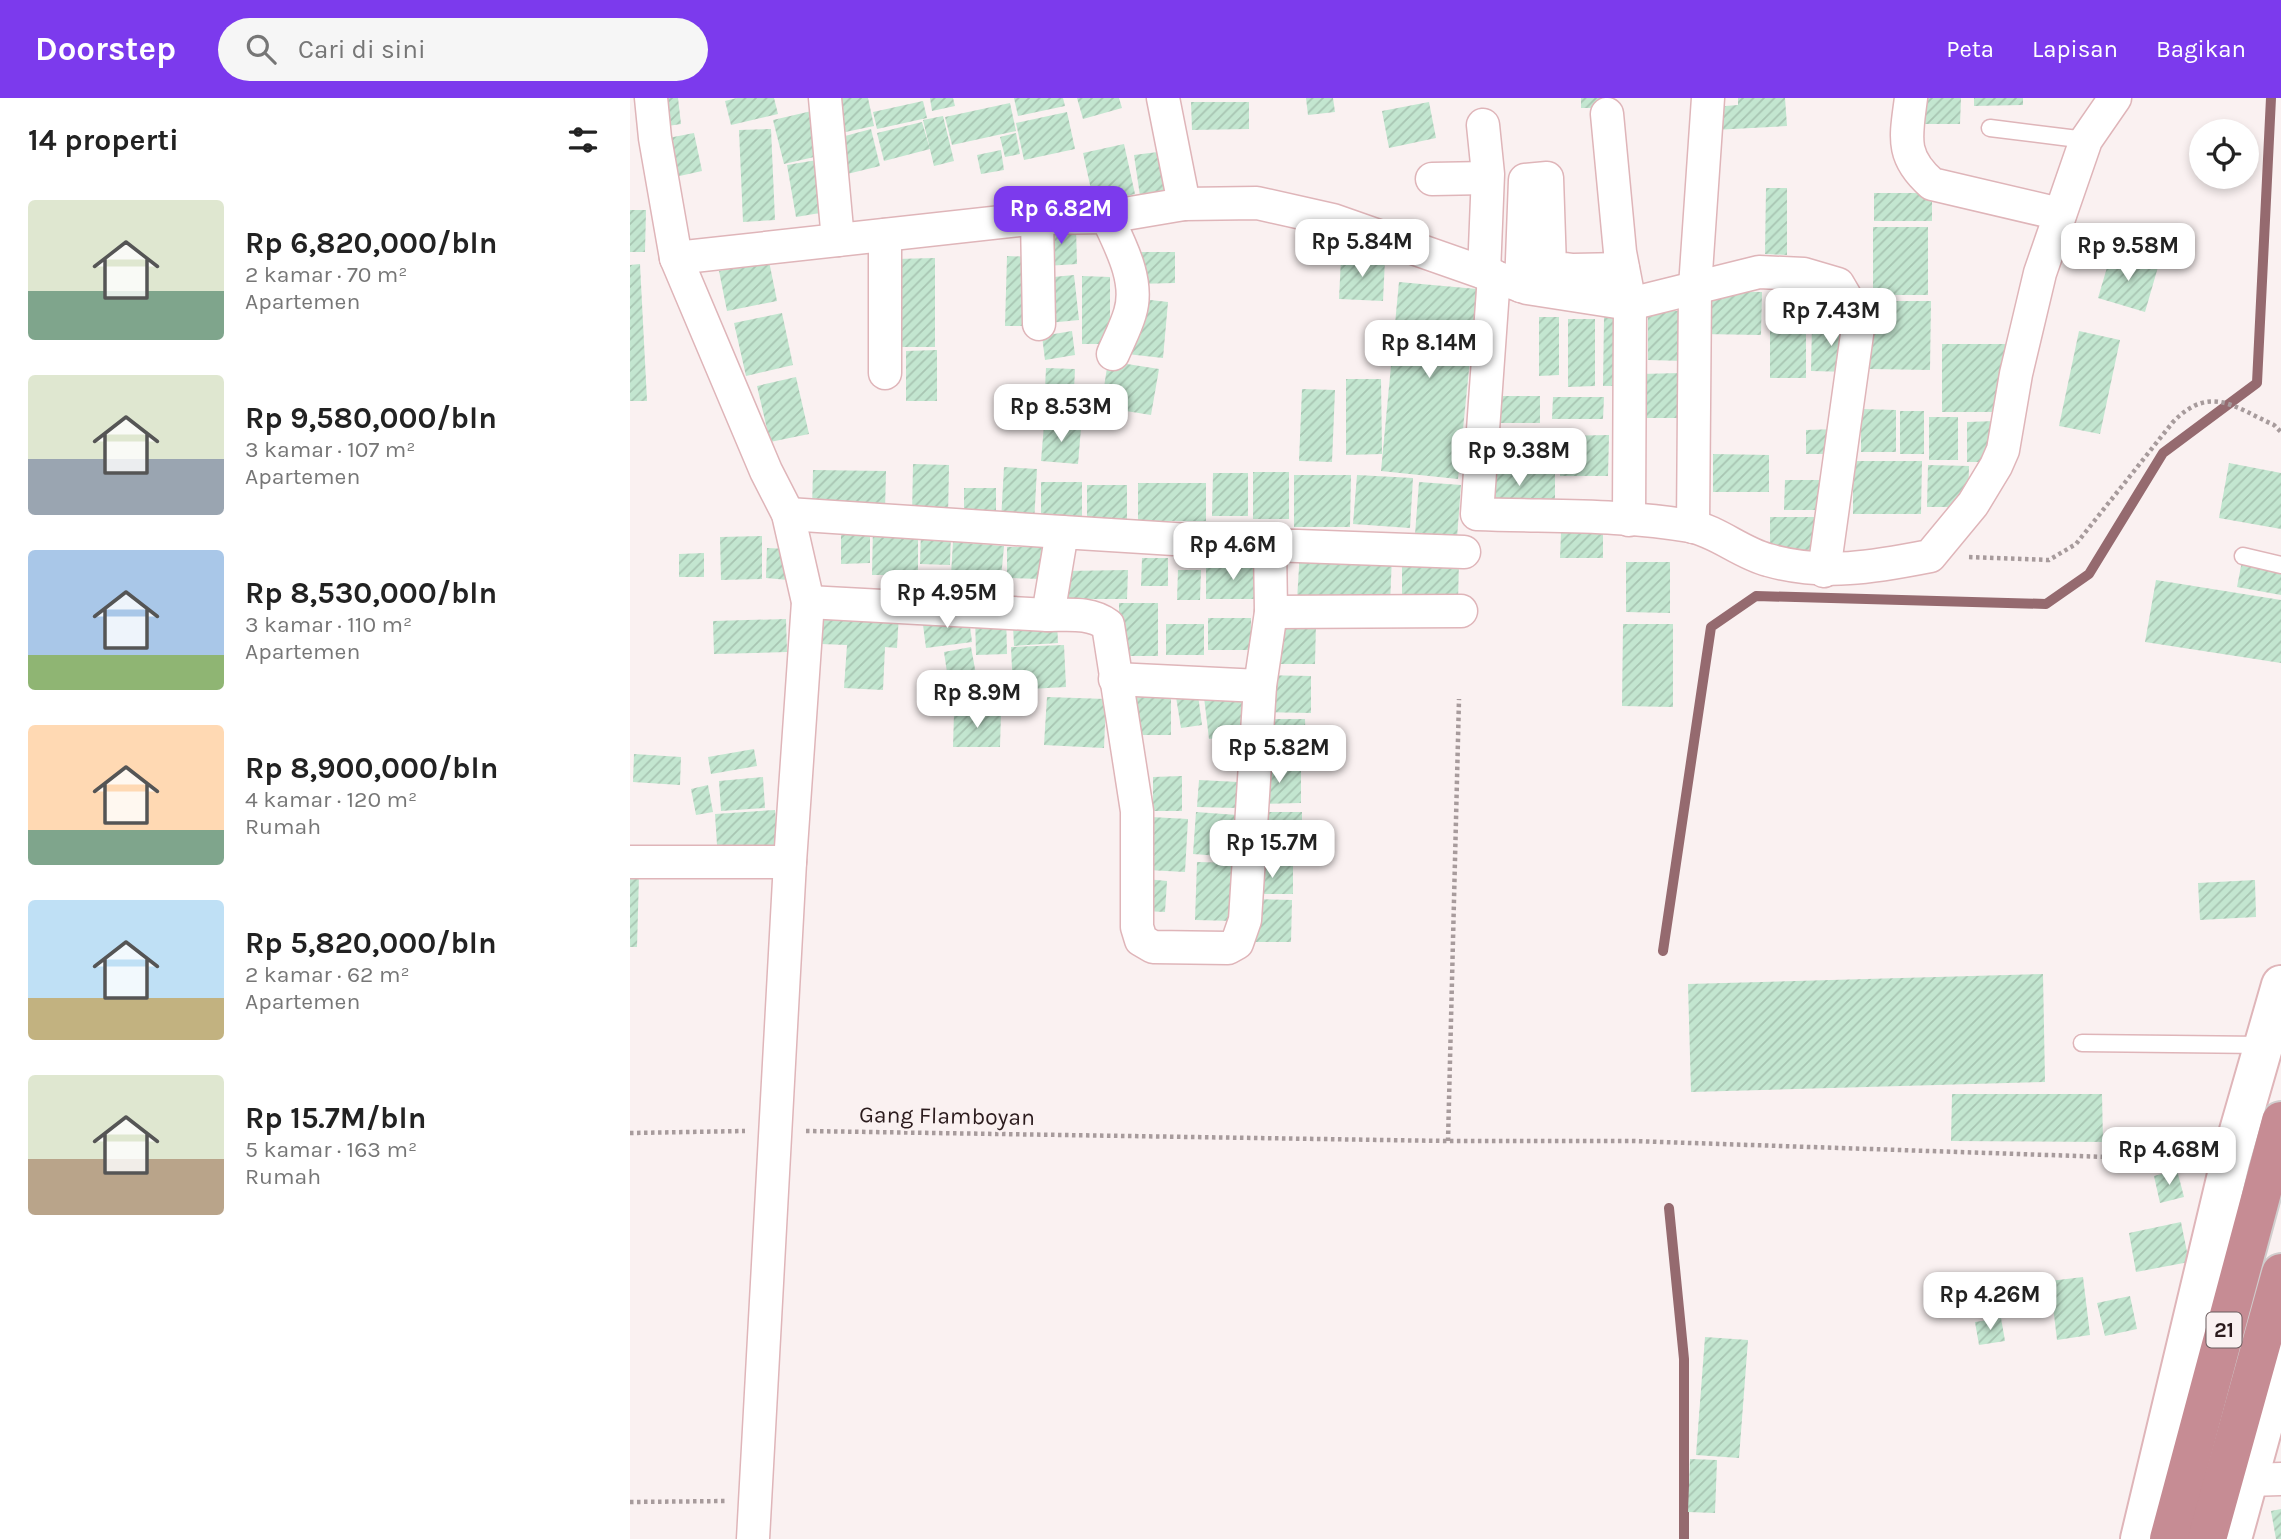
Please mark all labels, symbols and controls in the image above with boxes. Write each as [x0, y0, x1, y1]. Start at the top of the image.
search box [218, 18, 708, 81]
text: Doorstep [35, 30, 176, 68]
icon: search [242, 30, 280, 68]
text: Cari di sini [298, 34, 426, 65]
text: Peta [1946, 35, 1994, 63]
text: Lapisan [2032, 35, 2118, 63]
text: Bagikan [2156, 35, 2246, 63]
map controls [2189, 119, 2259, 189]
button: locate [2189, 119, 2259, 189]
icon: filters [564, 121, 602, 159]
text: 14 properti [28, 122, 179, 158]
pin: Rp 6.82M [989, 186, 1133, 246]
text: Rp 6.82M [1010, 195, 1112, 222]
pin: Rp 5.84M [1290, 220, 1434, 279]
pin: Rp 9.58M [2056, 223, 2200, 283]
text: Rp 6,820,000/bln [245, 225, 497, 261]
icon: home [84, 228, 168, 312]
text: Rp 5.84M [1311, 228, 1413, 255]
text: Rp 9.58M [2077, 232, 2179, 259]
text: 2 kamar · 70 m² [245, 261, 408, 288]
text: Apartemen [245, 288, 360, 315]
pin: Rp 7.43M [1759, 288, 1903, 348]
text: Rp 7.43M [1781, 297, 1881, 324]
pin: Rp 8.14M [1357, 320, 1501, 380]
text: Rp 8.14M [1381, 329, 1477, 356]
pin: Rp 8.53M [989, 384, 1133, 444]
text: Rp 8.53M [1010, 393, 1112, 420]
text: Rp 9,580,000/bln [245, 400, 497, 436]
icon: home [84, 403, 168, 487]
pin: Rp 9.38M [1447, 428, 1591, 488]
text: 3 kamar · 107 m² [245, 436, 415, 463]
text: Rp 9.38M [1468, 437, 1570, 464]
text: Apartemen [245, 463, 360, 490]
pin: Rp 4.6M [1168, 522, 1298, 582]
text: Rp 4.6M [1189, 531, 1277, 558]
pin: Rp 4.95M [875, 570, 1019, 630]
text: Rp 8,530,000/bln [245, 575, 497, 611]
icon: home [84, 578, 168, 662]
text: Rp 4.95M [897, 579, 997, 606]
text: 3 kamar · 110 m² [245, 611, 412, 638]
text: Apartemen [245, 638, 360, 665]
pin: Rp 8.9M [912, 670, 1042, 730]
text: Rp 8.9M [933, 679, 1021, 706]
pin: Rp 5.82M [1207, 726, 1351, 785]
text: Rp 5.82M [1228, 734, 1330, 761]
text: Rp 8,900,000/bln [245, 750, 498, 786]
icon: home [84, 753, 168, 837]
text: 4 kamar · 120 m² [245, 786, 417, 813]
text: Rumah [245, 813, 321, 840]
pin: Rp 15.7M [1200, 820, 1344, 880]
text: Rp 15.7M [1226, 829, 1318, 856]
text: Rp 5,820,000/bln [245, 925, 497, 961]
icon: home [84, 928, 168, 1012]
text: 2 kamar · 62 m² [245, 961, 410, 988]
text: Apartemen [245, 988, 360, 1015]
text: Rp 15.7M/bln [245, 1100, 426, 1136]
street label: Gang Flamboyan [859, 1101, 1035, 1131]
icon: home [84, 1103, 168, 1187]
pin: Rp 4.68M [2097, 1128, 2241, 1187]
text: 5 kamar · 163 m² [245, 1136, 417, 1163]
text: Rp 4.68M [2118, 1136, 2220, 1163]
text: Rumah [245, 1163, 321, 1190]
pin: Rp 4.26M [1918, 1272, 2062, 1332]
text: Rp 4.26M [1939, 1281, 2041, 1308]
road number: 21 [2206, 1312, 2242, 1348]

